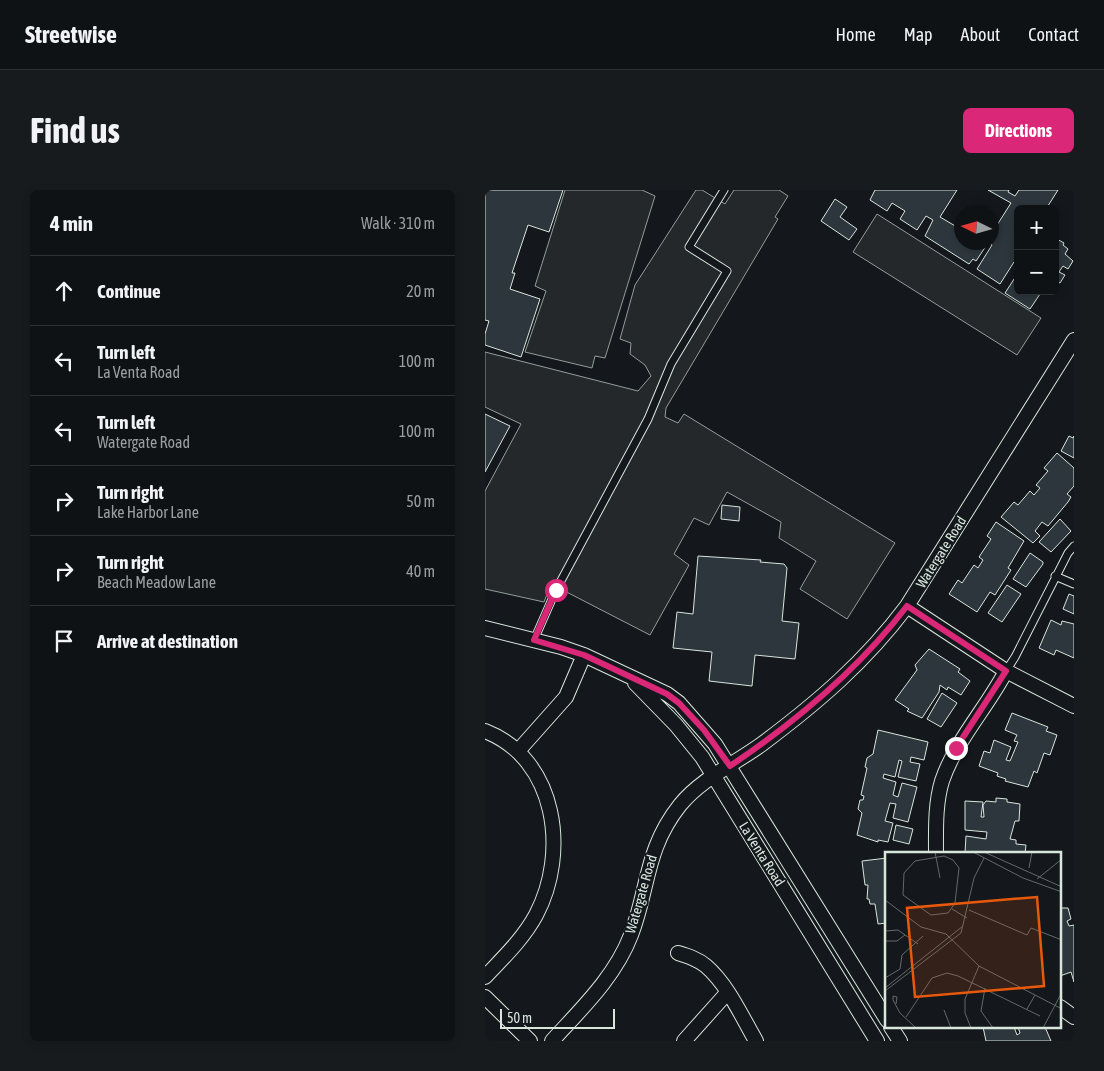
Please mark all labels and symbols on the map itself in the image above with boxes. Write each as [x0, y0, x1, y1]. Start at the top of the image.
north arrow [954, 205, 999, 250]
street label: Watergate Road [913, 513, 969, 591]
route start [545, 579, 568, 602]
route end [945, 737, 968, 760]
street label: La Venta Road [736, 819, 788, 889]
inset map [885, 852, 1061, 1028]
street label: Watergate Road [622, 853, 660, 935]
scale bar [500, 1006, 615, 1029]

